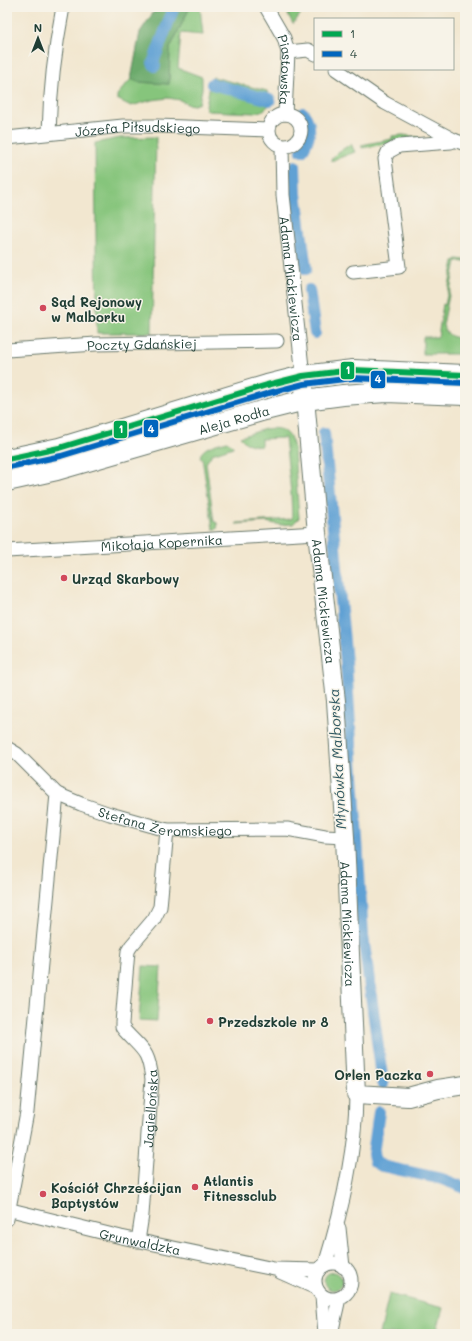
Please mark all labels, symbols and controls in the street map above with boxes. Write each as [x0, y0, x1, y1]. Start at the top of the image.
north arrow [18, 18, 58, 58]
legend [314, 18, 454, 70]
text: N [34, 20, 42, 35]
text: 1 [350, 25, 355, 41]
street label: Piastowska [275, 32, 297, 106]
text: 4 [350, 45, 357, 61]
street label: Józefa Piłsudskiego [74, 118, 201, 139]
street label: Adama Mickiewicza [277, 215, 308, 342]
place label: Sąd Rejonowy w Malborku [51, 293, 142, 325]
marker: Sąd Rejonowy w Malborku [38, 303, 48, 313]
street label: Poczty Gdańskiej [86, 334, 197, 353]
line badge: 1 [340, 361, 355, 380]
text: 1 [346, 362, 350, 377]
line badge: 4 [370, 370, 386, 389]
text: 4 [375, 371, 382, 386]
street label: Aleja Rodła [196, 401, 271, 437]
line badge: 4 [143, 419, 159, 438]
line badge: 1 [113, 420, 128, 439]
text: 1 [119, 421, 123, 436]
text: 4 [148, 421, 155, 436]
street label: Mikołaja Kopernika [100, 530, 223, 554]
street label: Adama Mickiewicza [309, 537, 340, 665]
place label: Urząd Skarbowy [72, 570, 179, 588]
marker: Urząd Skarbowy [59, 573, 69, 583]
water label: Młynówka Malborska [324, 688, 350, 830]
street label: Stefana Żeromskiego [96, 802, 232, 839]
street label: Adama Mickiewicza [338, 861, 360, 987]
place label: Przedszkole nr 8 [218, 1013, 329, 1030]
marker: Przedszkole nr 8 [205, 1016, 215, 1026]
place label: Orlen Paczka [334, 1066, 422, 1083]
street label: Jagiellońska [139, 1068, 161, 1148]
marker: Orlen Paczka [425, 1069, 435, 1079]
place label: Atlantis Fitnessclub [203, 1172, 277, 1204]
place label: Kościół Chrześcijan Baptystów [51, 1179, 182, 1212]
marker: Atlantis Fitnessclub [190, 1182, 200, 1192]
marker: Kościół Chrześcijan Baptystów [38, 1189, 48, 1199]
street label: Grunwaldzka [98, 1224, 182, 1258]

